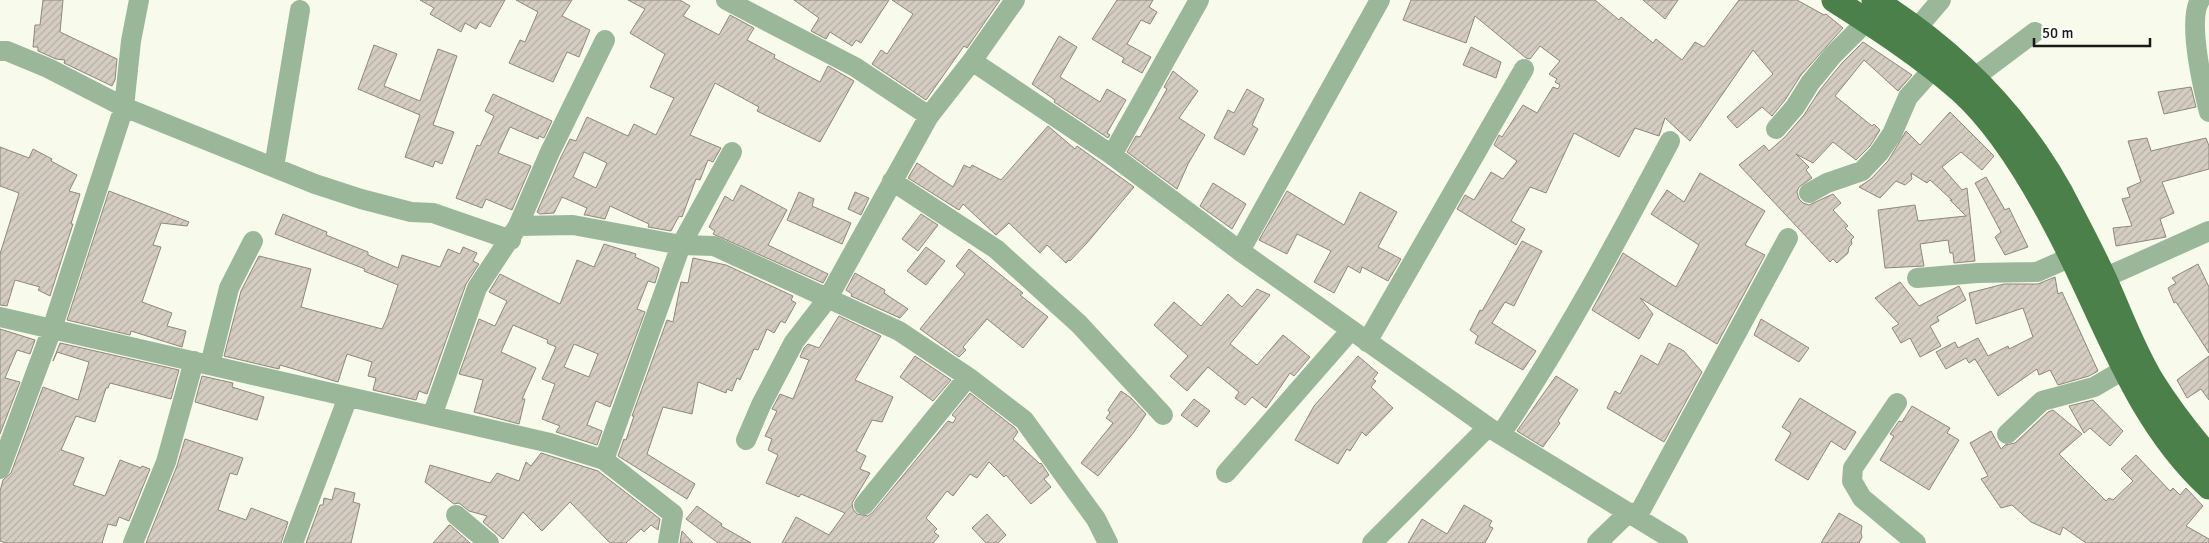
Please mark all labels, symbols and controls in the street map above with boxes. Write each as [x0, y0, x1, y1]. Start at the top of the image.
scale bar [2034, 15, 2150, 47]
text: 50 m [2042, 24, 2073, 42]

